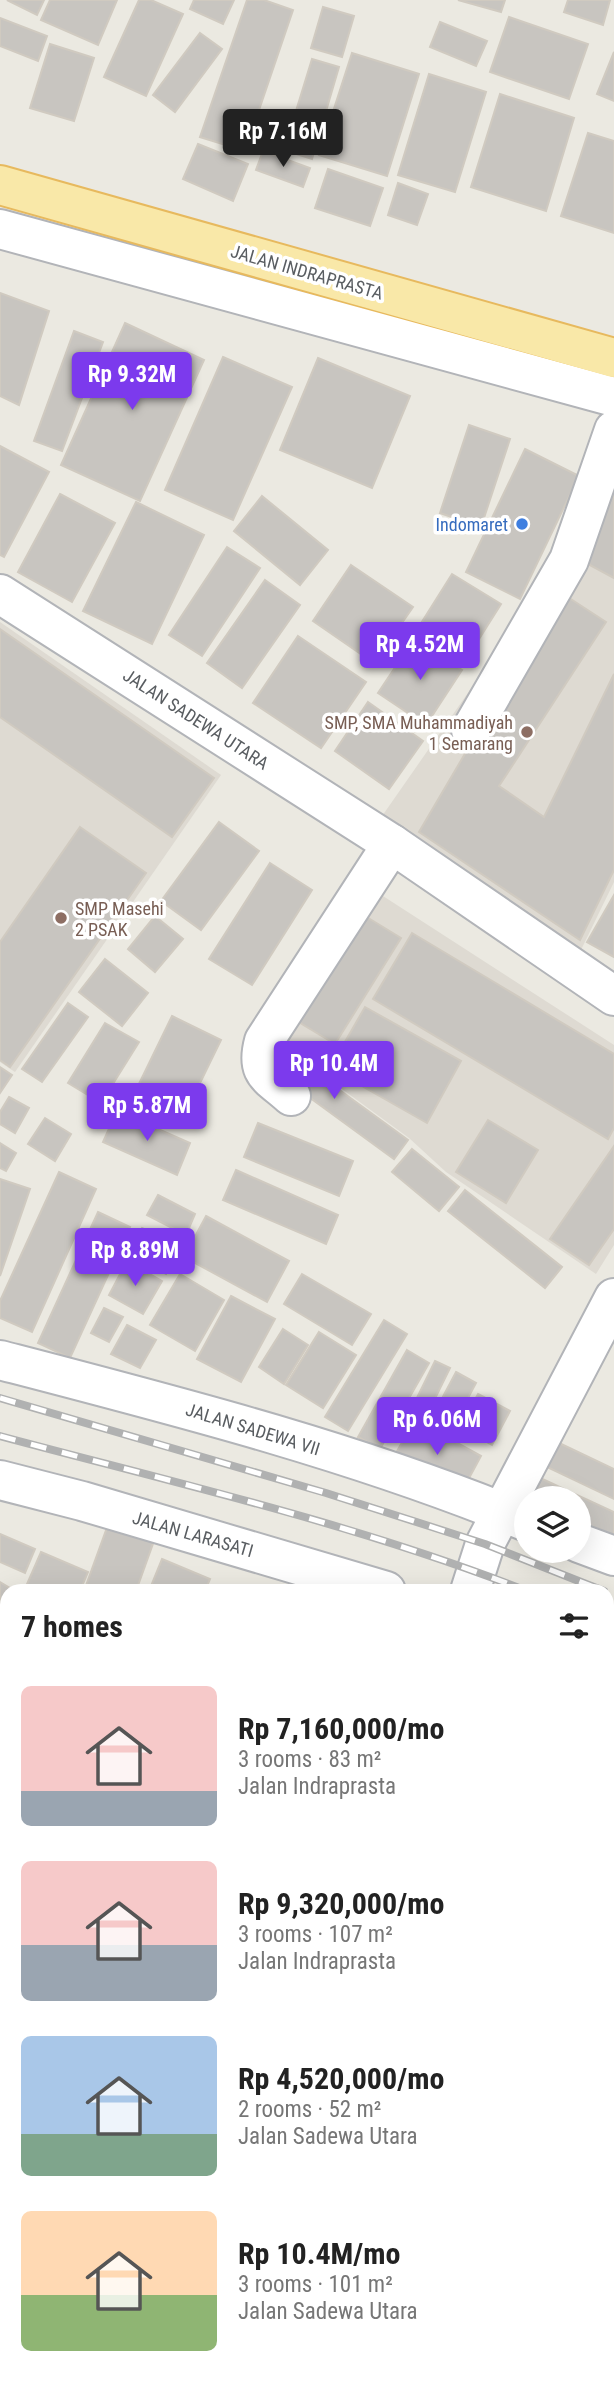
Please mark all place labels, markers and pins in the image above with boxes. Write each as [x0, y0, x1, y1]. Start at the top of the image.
pin: Rp 7.16M [211, 110, 355, 169]
pin: Rp 9.32M [60, 352, 204, 412]
place label: Indomaret [436, 514, 508, 535]
marker: Indomaret [514, 516, 530, 532]
pin: Rp 4.52M [348, 622, 492, 682]
place label: SMP, SMA Muhammadiyah 1 Semarang [325, 712, 513, 754]
marker: SMP, SMA Muhammadiyah 1 Semarang [519, 724, 535, 740]
place label: SMP Masehi 2 PSAK [75, 898, 164, 940]
marker: SMP Masehi 2 PSAK [53, 910, 69, 926]
pin: Rp 10.4M [262, 1042, 406, 1101]
pin: Rp 5.87M [75, 1084, 219, 1143]
pin: Rp 8.89M [63, 1228, 207, 1288]
pin: Rp 6.06M [365, 1398, 509, 1457]

